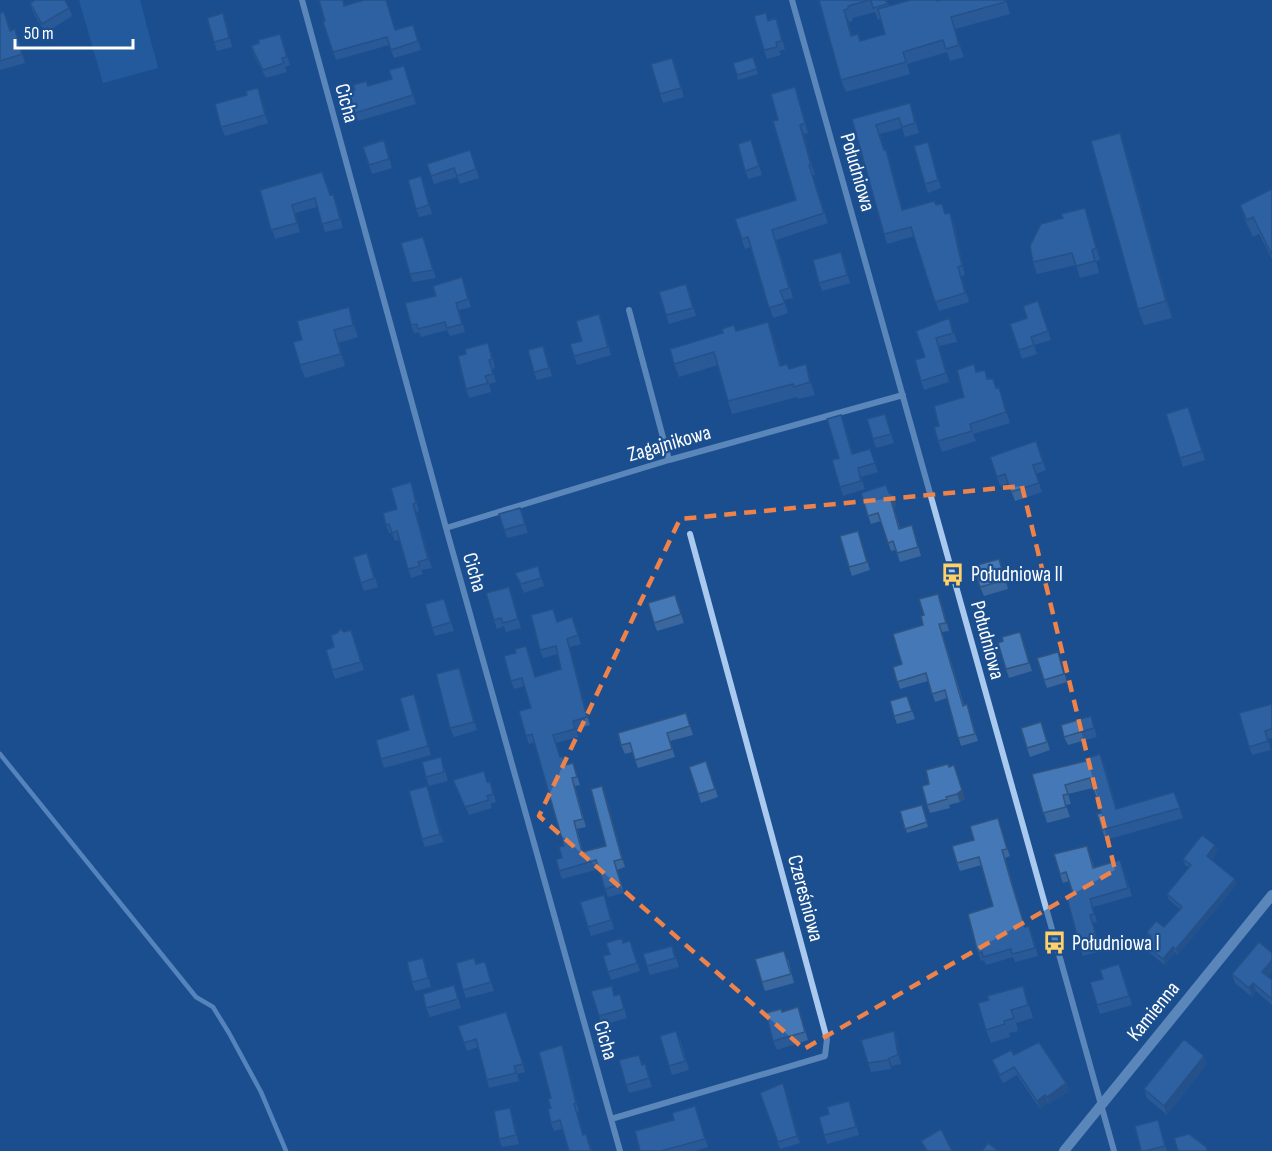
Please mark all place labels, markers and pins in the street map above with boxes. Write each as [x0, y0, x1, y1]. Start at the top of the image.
bus stop icon: Południowa II [940, 561, 966, 587]
place label: Południowa II [971, 562, 1063, 587]
bus stop icon: Południowa I [1041, 930, 1067, 956]
place label: Południowa I [1072, 931, 1160, 956]

